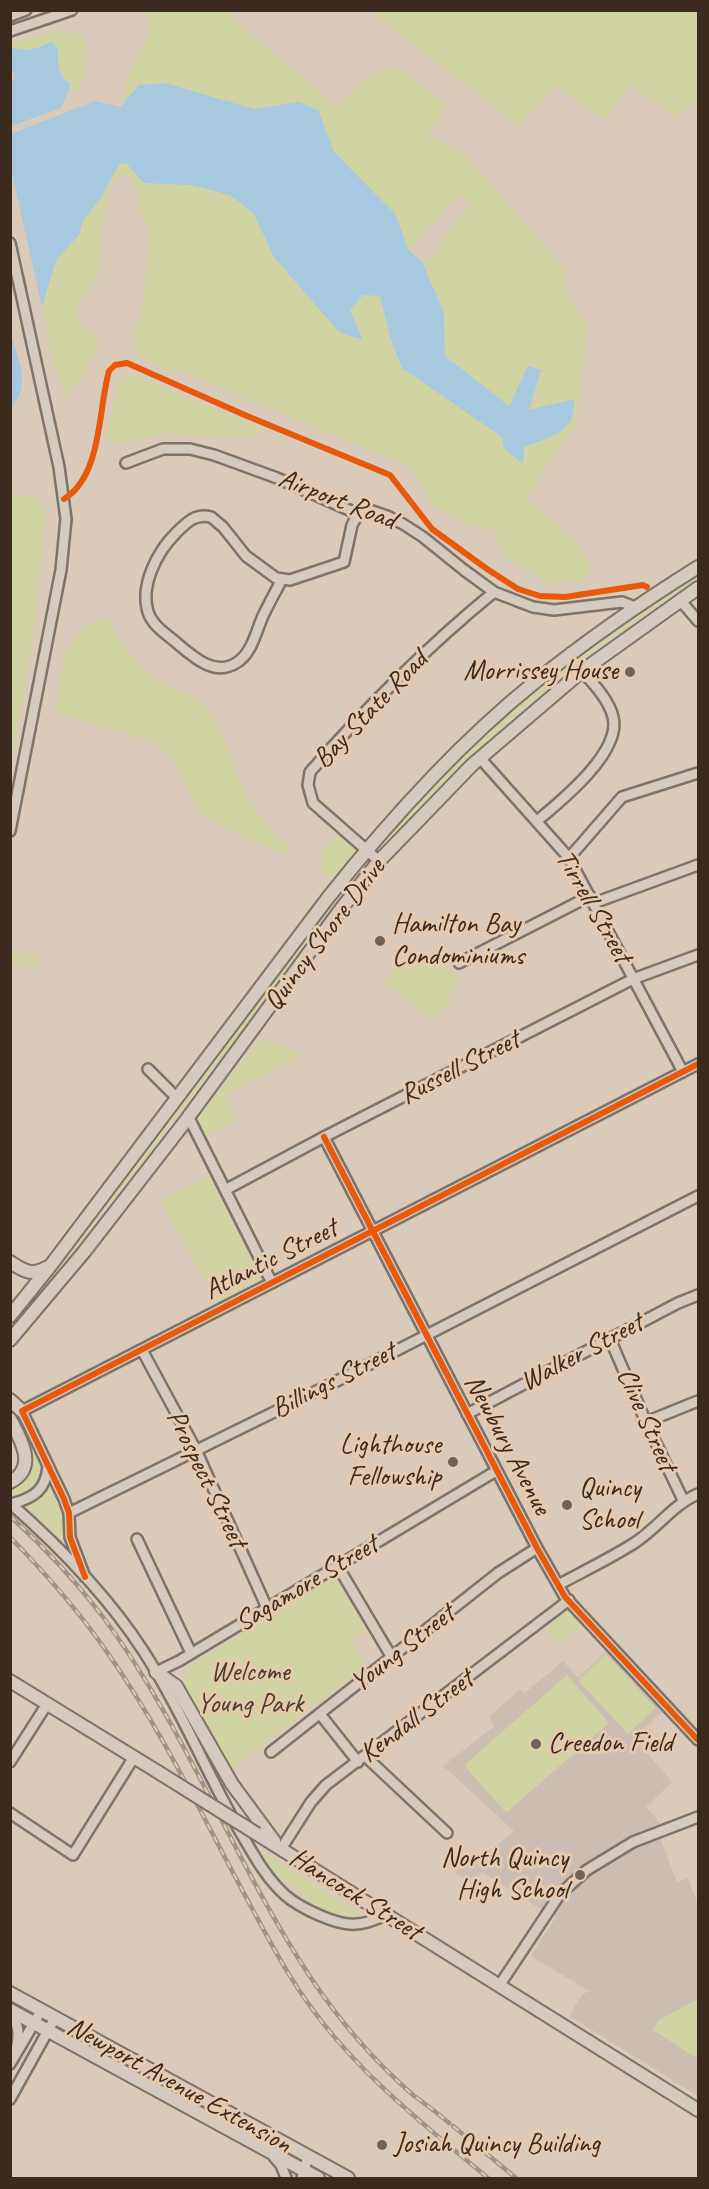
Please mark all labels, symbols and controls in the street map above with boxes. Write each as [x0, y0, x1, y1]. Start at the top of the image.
street label: Airport Road [274, 462, 400, 538]
street label: Bay State Road [307, 644, 435, 776]
place label: Morrissey House [463, 655, 618, 689]
marker: Morrissey House [623, 665, 637, 679]
street label: Tirrell Street [547, 845, 639, 969]
street label: Quincy Shore Drive [257, 852, 393, 1018]
place label: Hamilton Bay Condominiums [392, 908, 524, 974]
marker: Hamilton Bay Condominiums [373, 934, 387, 948]
street label: Russell Street [394, 1024, 526, 1112]
street label: Atlantic Street [199, 1212, 343, 1308]
street label: Walker Street [515, 1307, 649, 1399]
street label: Billings Street [266, 1335, 402, 1427]
street label: Clive Street [608, 1363, 684, 1477]
street label: Newbury Avenue [456, 1369, 558, 1521]
street label: Prospect Street [158, 1405, 254, 1553]
place label: Lighthouse Fellowship [340, 1429, 441, 1495]
marker: Lighthouse Fellowship [446, 1455, 460, 1469]
place label: Quincy School [579, 1472, 641, 1538]
marker: Quincy School [560, 1498, 574, 1512]
street label: Sagamore Street [229, 1528, 385, 1640]
street label: Young Street [344, 1598, 462, 1700]
park label: Welcome Young Park [197, 1656, 303, 1722]
street label: Kendall Street [353, 1663, 481, 1771]
place label: Creedon Field [548, 1727, 673, 1761]
marker: Creedon Field [529, 1737, 543, 1751]
street label: Hancock Street [283, 1841, 427, 1949]
place label: North Quincy High School [441, 1842, 568, 1908]
marker: North Quincy High School [573, 1868, 587, 1882]
street label: Newport Avenue Extension [61, 2010, 297, 2162]
place label: Josiah Quincy Building [394, 2128, 600, 2162]
marker: Josiah Quincy Building [375, 2138, 389, 2152]

